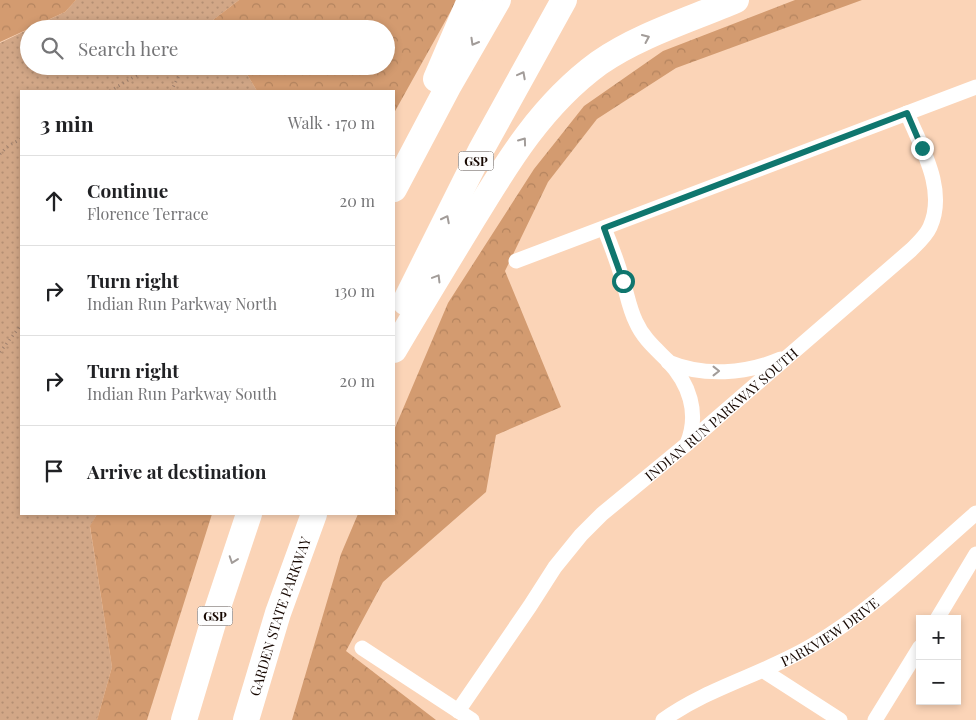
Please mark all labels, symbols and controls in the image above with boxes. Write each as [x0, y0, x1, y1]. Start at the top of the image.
search box [20, 20, 395, 75]
one-way arrow [641, 33, 650, 44]
icon: search [38, 34, 66, 62]
text: Search here [78, 35, 178, 61]
one-way arrow [470, 37, 480, 46]
one-way arrow [516, 71, 526, 80]
text: 3 min [40, 109, 94, 137]
text: Walk · 170 m [288, 112, 375, 133]
one-way arrow [516, 137, 526, 146]
route end [911, 137, 934, 160]
road number: GSP [458, 152, 494, 170]
text: Continue [87, 177, 168, 203]
icon: ahead [40, 187, 68, 215]
text: 20 m [340, 190, 375, 211]
text: Florence Terrace [87, 203, 209, 224]
one-way arrow [440, 215, 450, 224]
text: Turn right [87, 267, 179, 293]
route start [612, 270, 635, 293]
one-way arrow [430, 275, 440, 284]
icon: right [40, 277, 68, 305]
text: 130 m [334, 280, 375, 301]
text: Indian Run Parkway North [87, 293, 277, 314]
street label: INDIAN RUN PARKWAY SOUTH [640, 343, 802, 485]
text: Turn right [87, 357, 179, 383]
one-way arrow [712, 366, 720, 376]
icon: right [40, 367, 68, 395]
text: 20 m [340, 370, 375, 391]
text: Indian Run Parkway South [87, 383, 277, 404]
icon: arrive [40, 457, 68, 485]
text: Arrive at destination [87, 458, 267, 484]
street label: GARDEN STATE PARKWAY [244, 533, 315, 698]
one-way arrow [229, 555, 239, 564]
street label: PARKVIEW DRIVE [777, 593, 882, 670]
road number: GSP [198, 606, 232, 626]
map controls [916, 615, 961, 705]
button: + [916, 615, 961, 660]
button: − [916, 660, 961, 705]

